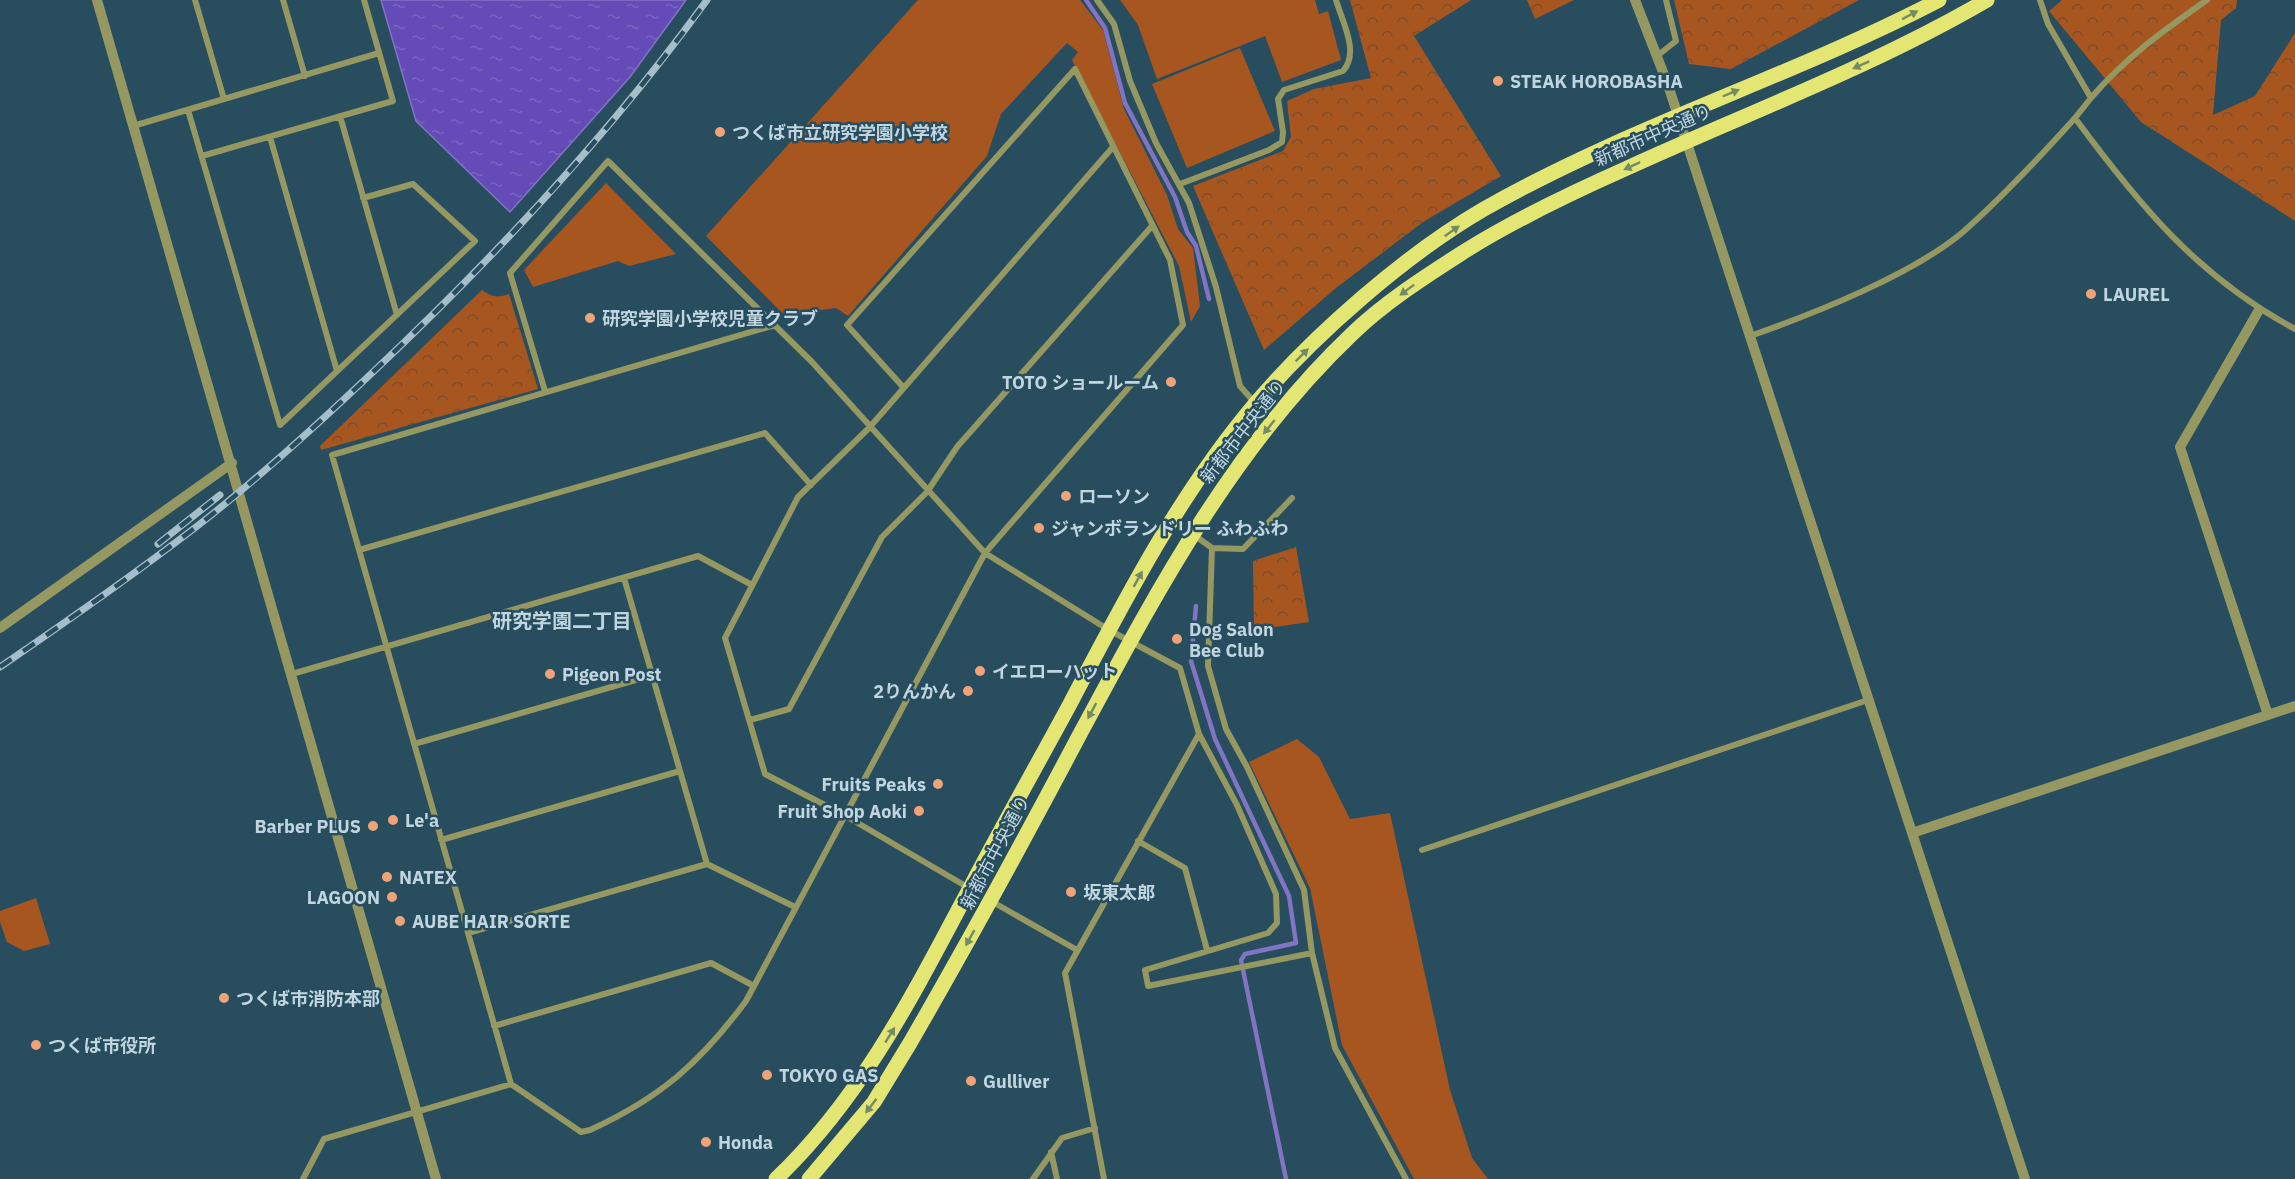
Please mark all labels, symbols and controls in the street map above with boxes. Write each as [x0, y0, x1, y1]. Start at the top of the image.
one-way arrow [1901, 10, 1918, 20]
one-way arrow [1851, 60, 1869, 70]
place label: STEAK HOROBASHA [1510, 70, 1683, 93]
marker: STEAK HOROBASHA [1491, 74, 1505, 88]
one-way arrow [1722, 88, 1740, 97]
street label: 新都市中央通り [1591, 99, 1715, 171]
place label: つくば市立研究学園小学校 [732, 121, 948, 144]
marker: つくば市立研究学園小学校 [713, 125, 727, 139]
one-way arrow [1624, 161, 1641, 170]
one-way arrow [1444, 225, 1460, 237]
place label: LAUREL [2103, 283, 2170, 306]
one-way arrow [1400, 284, 1415, 296]
marker: LAUREL [2084, 287, 2098, 301]
place label: 研究学園小学校児童クラブ [602, 307, 818, 330]
marker: 研究学園小学校児童クラブ [583, 311, 597, 325]
one-way arrow [1295, 347, 1309, 362]
place label: TOTO ショールーム [1002, 371, 1159, 394]
street label: 新都市中央通り [1195, 374, 1291, 488]
marker: TOTO ショールーム [1164, 375, 1178, 389]
one-way arrow [1263, 419, 1276, 434]
place label: ローソン [1078, 485, 1150, 508]
marker: ローソン [1059, 489, 1073, 503]
place label: ジャンボランドリー ふわふわ [1051, 517, 1288, 540]
marker: ジャンボランドリー ふわふわ [1032, 521, 1046, 535]
one-way arrow [1133, 570, 1143, 587]
district label: 研究学園二丁目 [492, 607, 632, 634]
place label: Dog Salon Bee Club [1189, 618, 1274, 662]
marker: Dog Salon Bee Club [1170, 632, 1184, 646]
place label: イエローハット [992, 660, 1117, 683]
place label: Pigeon Post [562, 663, 662, 686]
marker: イエローハット [973, 664, 987, 678]
marker: Pigeon Post [543, 667, 557, 681]
place label: 2りんかん [873, 680, 956, 703]
marker: 2りんかん [961, 684, 975, 698]
one-way arrow [1087, 703, 1097, 720]
place label: Fruits Peaks [822, 773, 926, 796]
marker: Fruits Peaks [931, 777, 945, 791]
street label: 新都市中央通り [955, 791, 1035, 913]
place label: Fruit Shop Aoki [777, 800, 907, 823]
marker: Fruit Shop Aoki [912, 804, 926, 818]
place label: Le'a [405, 809, 439, 832]
marker: Le'a [386, 813, 400, 827]
place label: Barber PLUS [254, 815, 361, 838]
marker: Barber PLUS [366, 819, 380, 833]
place label: NATEX [399, 866, 457, 889]
marker: NATEX [380, 870, 394, 884]
place label: 坂東太郎 [1083, 881, 1155, 904]
marker: 坂東太郎 [1064, 885, 1078, 899]
place label: LAGOON [307, 886, 380, 909]
marker: LAGOON [385, 890, 399, 904]
place label: AUBE HAIR SORTE [412, 910, 570, 933]
marker: AUBE HAIR SORTE [393, 914, 407, 928]
one-way arrow [965, 930, 975, 947]
place label: つくば市消防本部 [236, 987, 380, 1010]
marker: つくば市消防本部 [217, 991, 231, 1005]
one-way arrow [884, 1027, 895, 1043]
place label: つくば市役所 [48, 1034, 156, 1057]
marker: つくば市役所 [29, 1038, 43, 1052]
place label: TOKYO GAS [779, 1064, 878, 1087]
marker: TOKYO GAS [760, 1068, 774, 1082]
place label: Gulliver [983, 1070, 1050, 1093]
marker: Gulliver [964, 1074, 978, 1088]
one-way arrow [865, 1099, 877, 1114]
place label: Honda [718, 1131, 773, 1154]
marker: Honda [699, 1135, 713, 1149]

